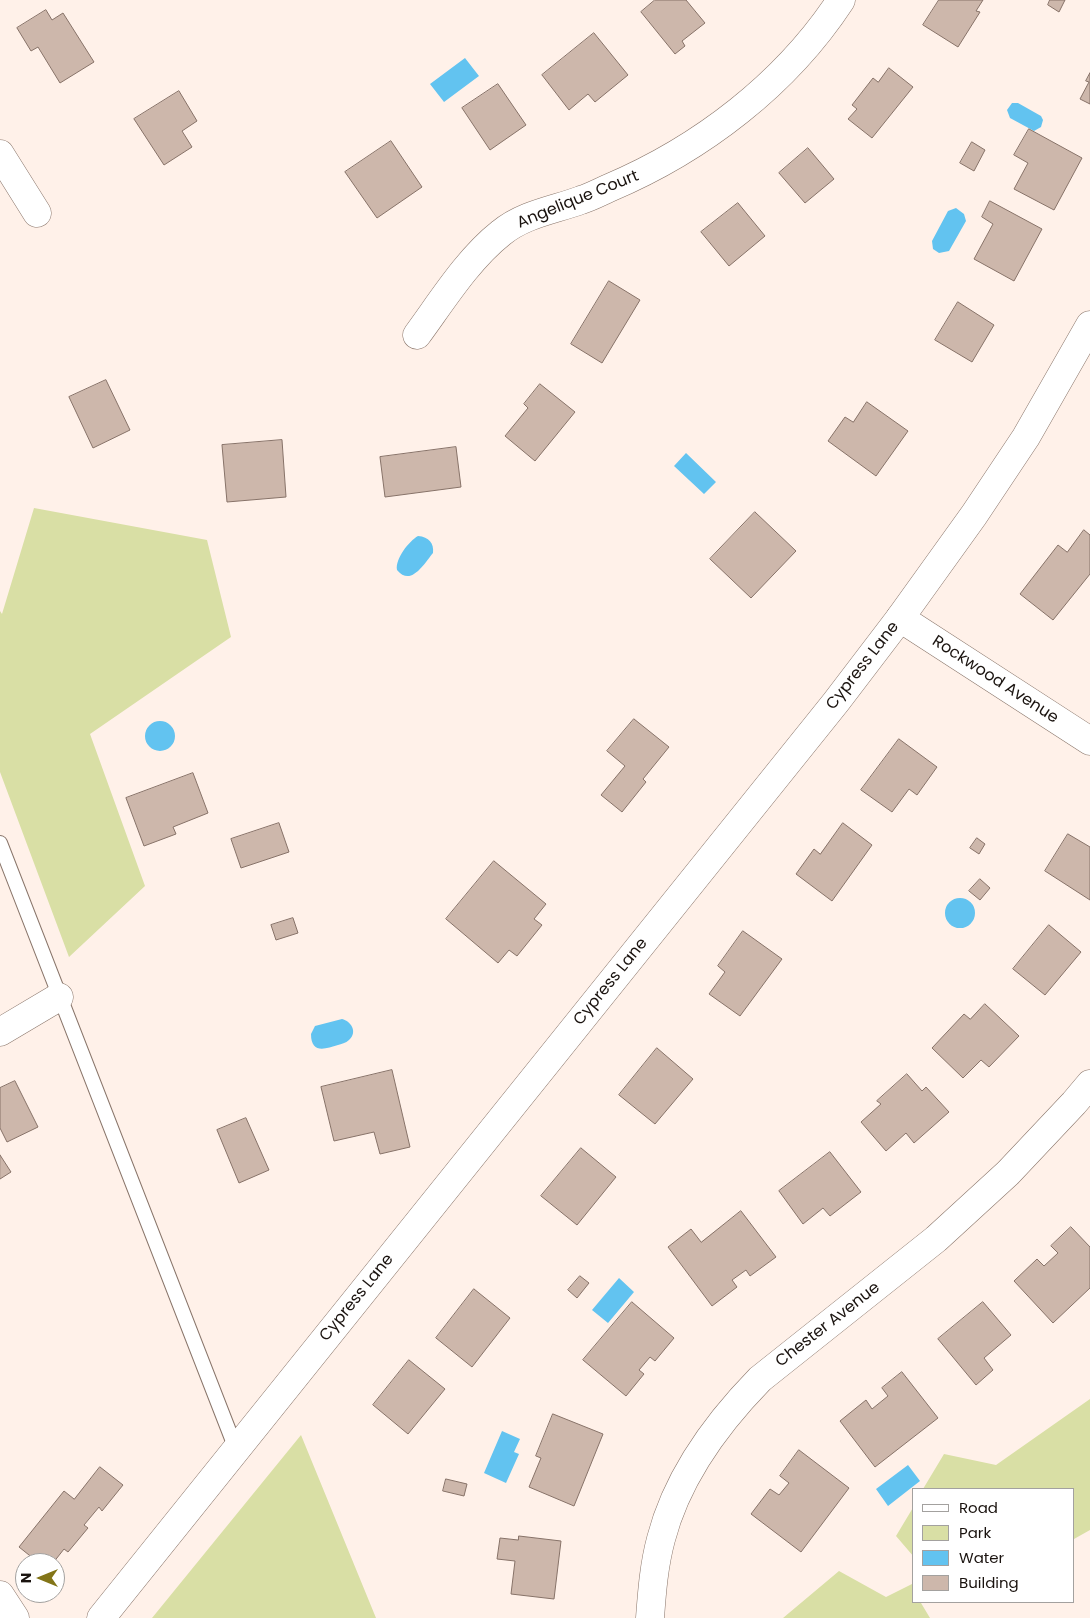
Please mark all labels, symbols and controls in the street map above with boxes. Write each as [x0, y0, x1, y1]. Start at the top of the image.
street label: Angelique Court [514, 167, 642, 233]
street label: Cypress Lane [823, 618, 903, 714]
street label: Rockwood Avenue [928, 632, 1062, 728]
street label: Cypress Lane [570, 934, 652, 1030]
street label: Cypress Lane [316, 1250, 398, 1346]
street label: Chester Avenue [772, 1278, 884, 1372]
legend [912, 1488, 1075, 1603]
text: Road [959, 1497, 998, 1518]
text: Park [959, 1522, 991, 1543]
text: Water [959, 1547, 1004, 1568]
north arrow [15, 1553, 65, 1603]
text: Building [959, 1572, 1019, 1593]
text: N [16, 1573, 36, 1583]

